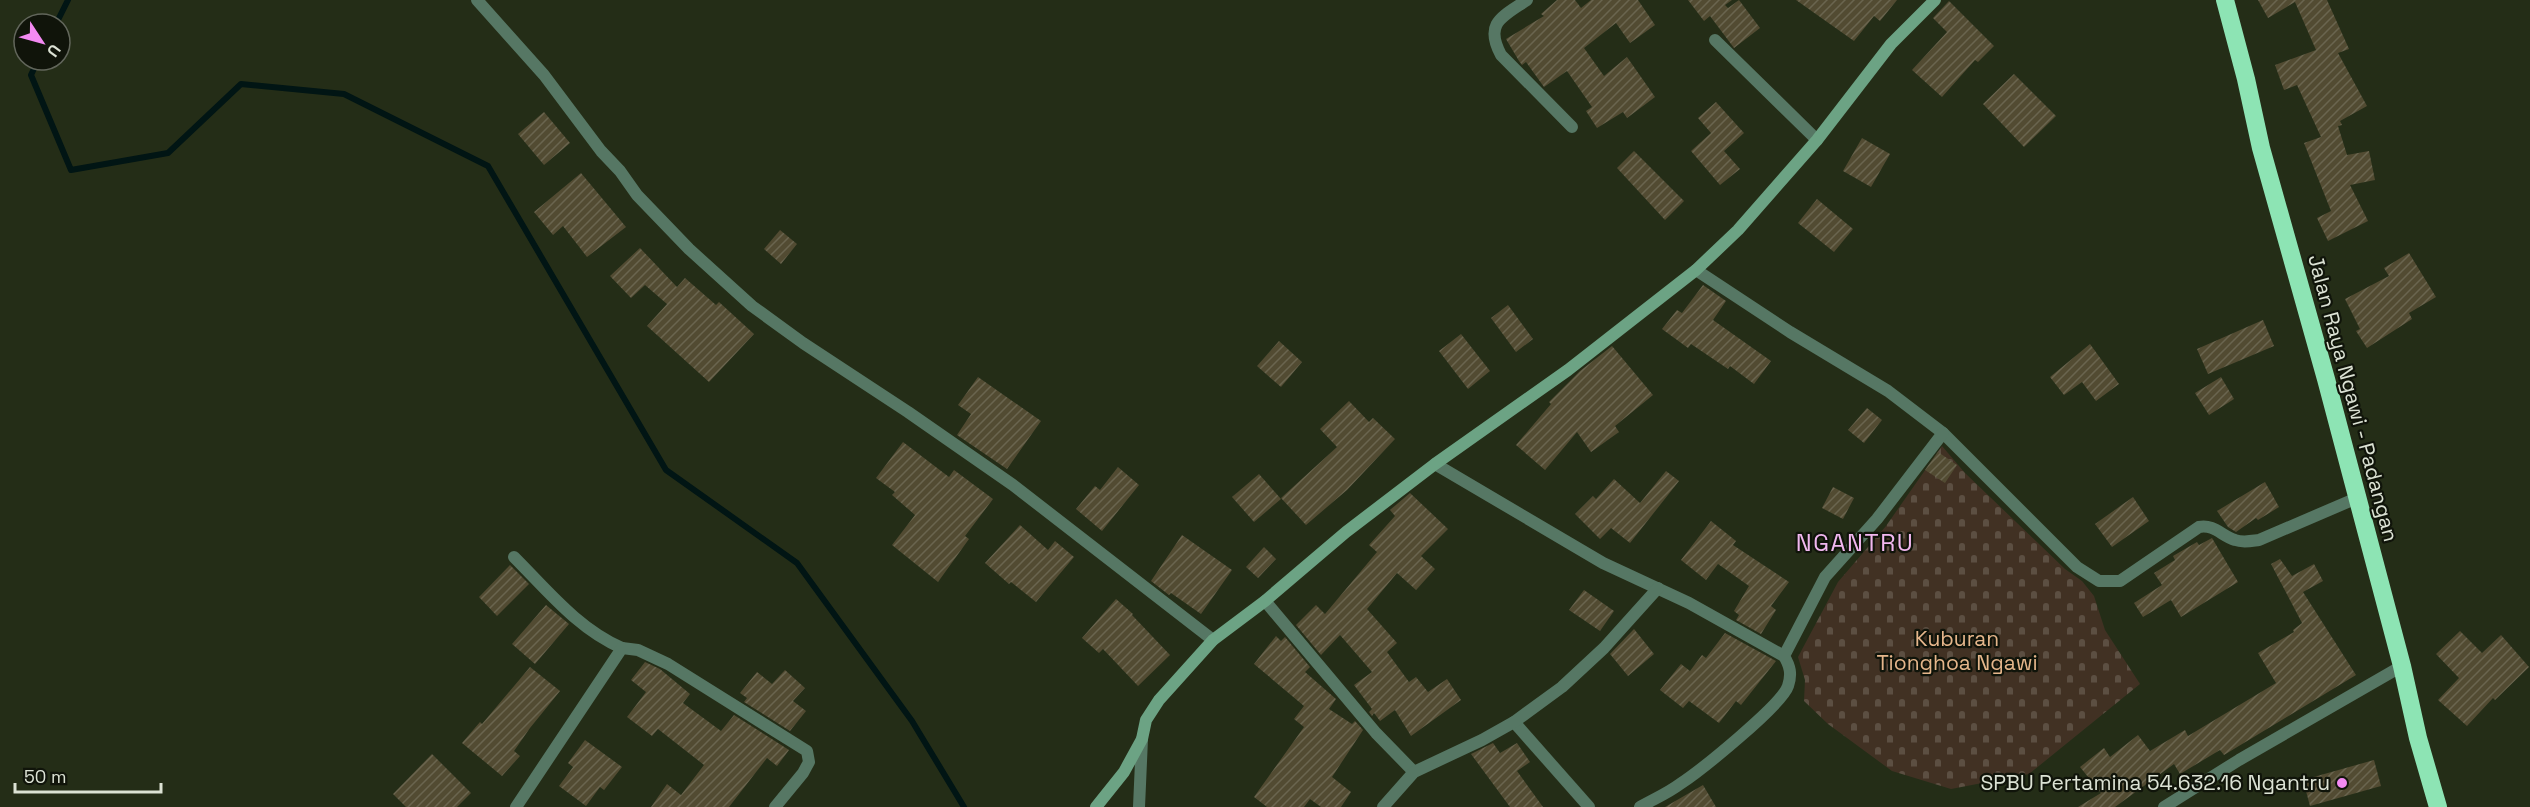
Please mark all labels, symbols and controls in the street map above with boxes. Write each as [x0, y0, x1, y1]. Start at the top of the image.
north arrow [12, 12, 72, 72]
text: U [42, 40, 65, 61]
street label: Jalan Raya Ngawi - Padangan [2302, 251, 2405, 545]
district label: NGANTRU [1796, 527, 1914, 558]
park label: Kuburan Tionghoa Ngawi [1876, 625, 2038, 676]
scale bar [15, 756, 160, 794]
text: 50 m [24, 765, 66, 788]
place label: SPBU Pertamina 54.632.16 Ngantru [1980, 769, 2330, 796]
marker: SPBU Pertamina 54.632.16 Ngantru [2335, 776, 2349, 790]

